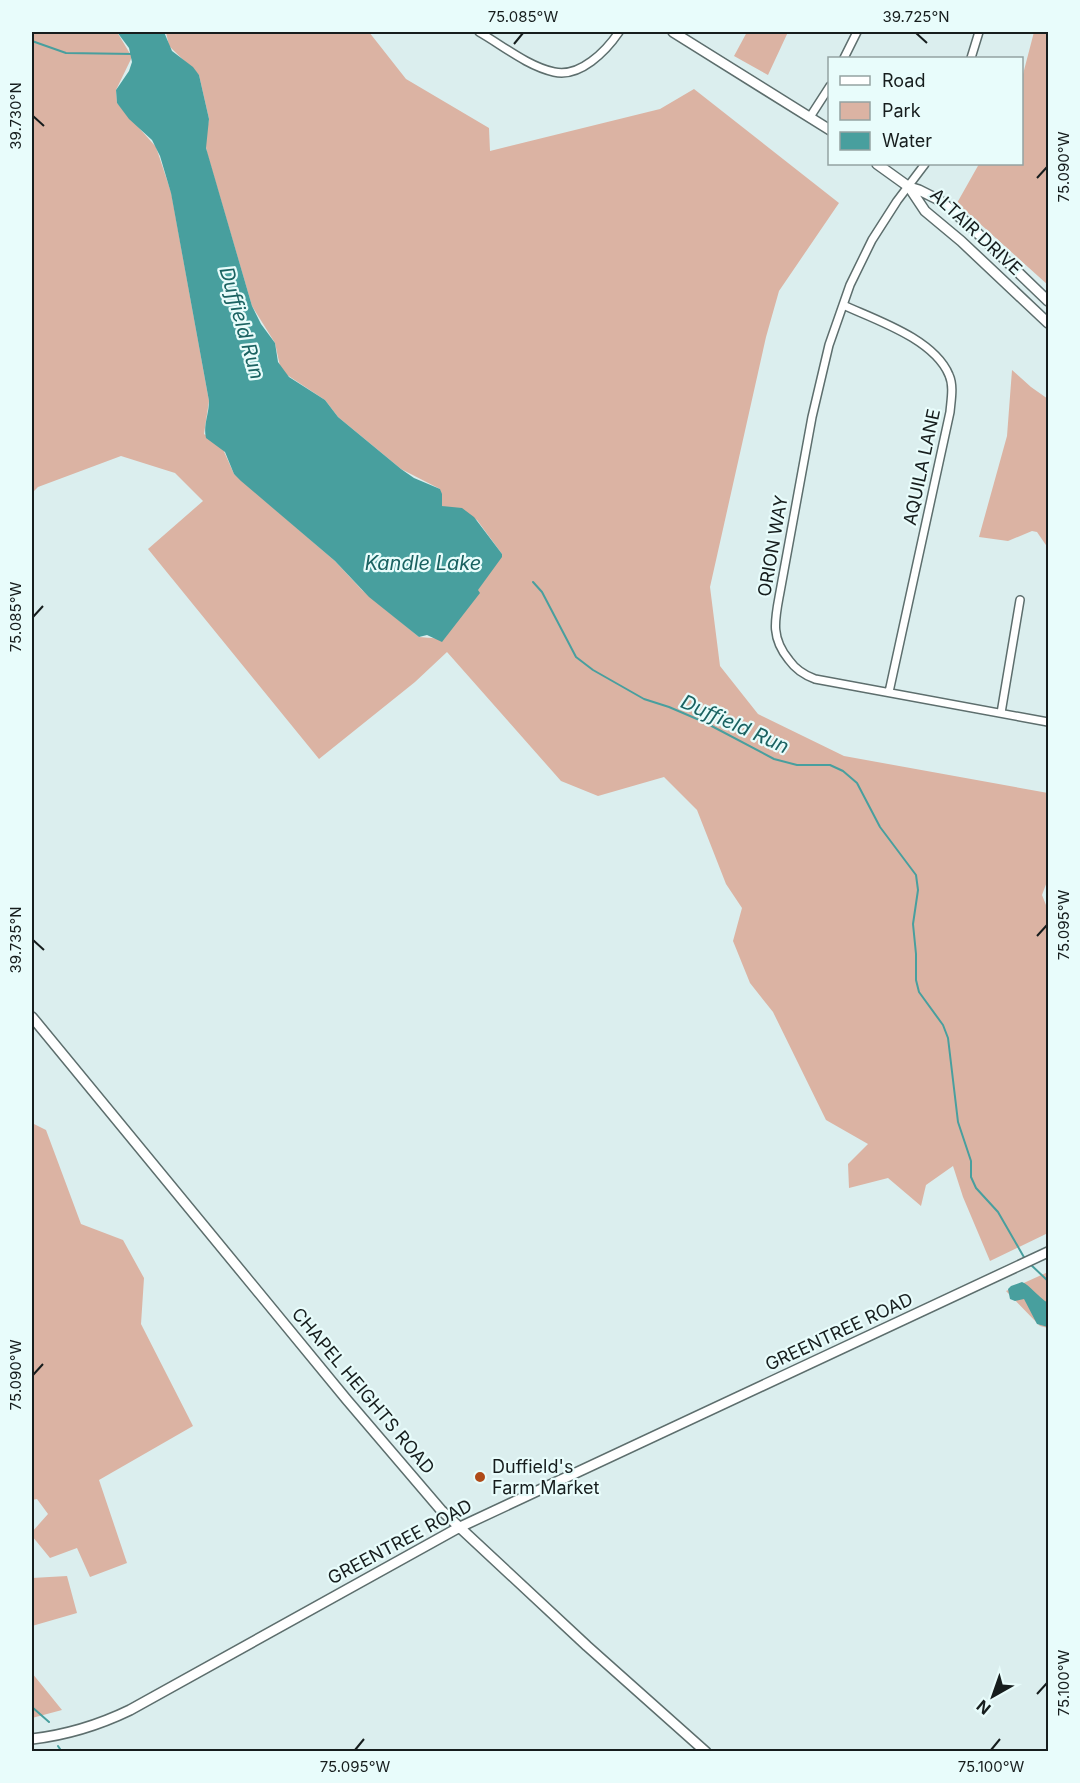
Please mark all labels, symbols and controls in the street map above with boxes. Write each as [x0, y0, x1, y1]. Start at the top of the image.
text: 75.085°W [488, 7, 558, 26]
text: 39.725°N [882, 7, 950, 26]
legend [828, 57, 1023, 165]
text: Road [882, 70, 925, 91]
text: 39.730°N [6, 82, 25, 150]
text: Park [882, 100, 921, 121]
text: Water [882, 130, 932, 151]
text: 75.090°W [1054, 131, 1073, 202]
street label: ALTAIR DRIVE [926, 184, 1026, 279]
water label: Duffield Run [214, 264, 270, 382]
street label: AQUILA LANE [899, 407, 944, 527]
street label: ORION WAY [753, 494, 792, 598]
water label: Kandle Lake [365, 551, 481, 575]
text: 75.085°W [6, 582, 25, 652]
water label: Duffield Run [677, 689, 793, 759]
text: 75.095°W [1054, 890, 1073, 960]
text: 39.735°N [6, 906, 25, 974]
street label: GREENTREE ROAD [762, 1288, 916, 1375]
street label: CHAPEL HEIGHTS ROAD [288, 1303, 439, 1478]
text: 75.090°W [6, 1339, 25, 1410]
place label: Duffield's Farm Market [492, 1456, 600, 1498]
marker: Duffield's Farm Market [473, 1470, 487, 1484]
street label: GREENTREE ROAD [324, 1495, 475, 1588]
text: 75.100°W [1054, 1649, 1073, 1716]
north arrow [963, 1666, 1023, 1726]
text: N [972, 1696, 994, 1719]
text: 75.095°W [320, 1757, 390, 1776]
text: 75.100°W [958, 1757, 1025, 1776]

